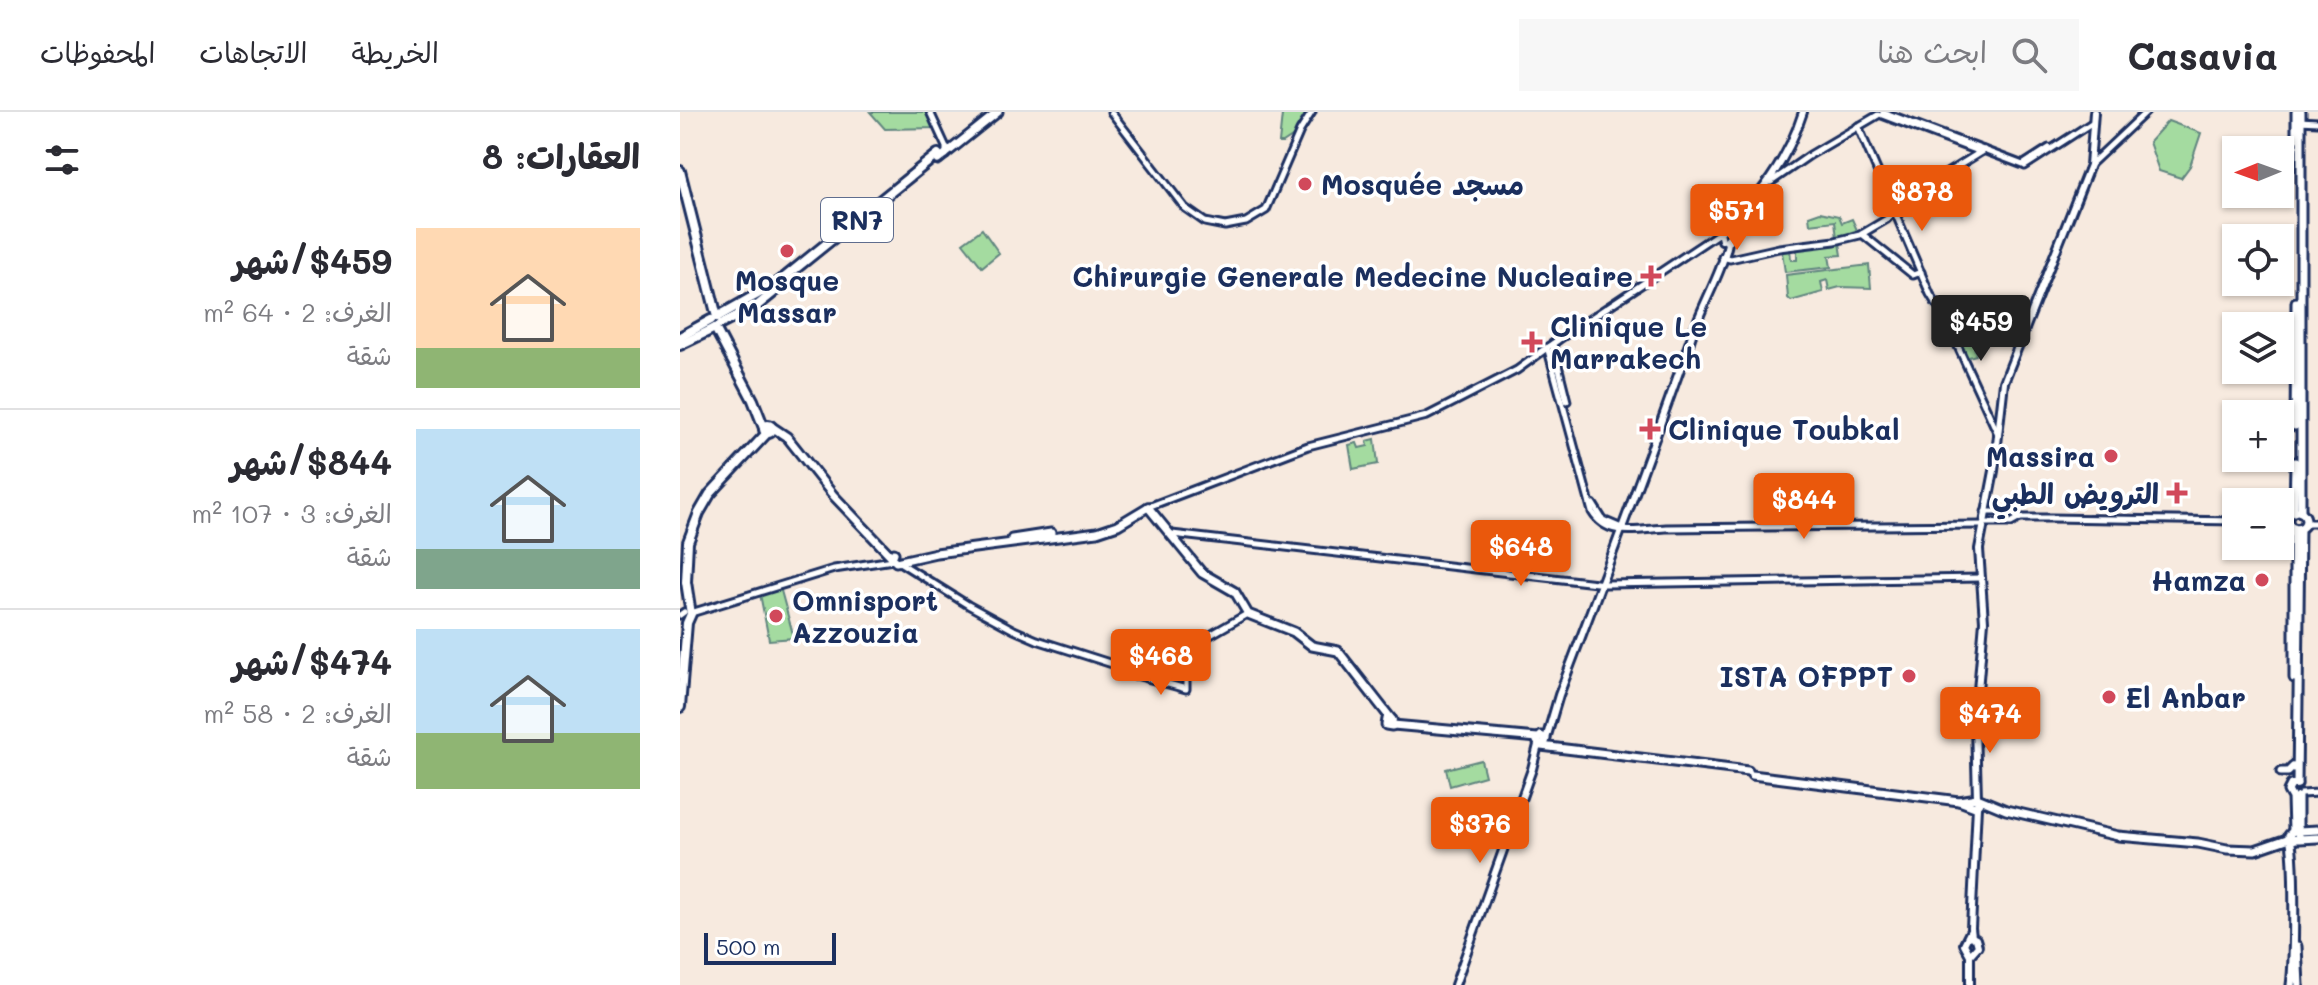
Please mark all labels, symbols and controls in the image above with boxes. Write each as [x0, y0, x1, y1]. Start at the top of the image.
search box [1519, 19, 2079, 91]
text: Casavia [2127, 30, 2278, 80]
text: ابحث هنا [1877, 31, 1987, 71]
icon: search [2007, 33, 2051, 77]
text: المحفوظات [40, 34, 155, 70]
text: الاتجاهات [199, 34, 307, 70]
text: الخريطة [351, 34, 439, 70]
text: العقارات: 8 [482, 133, 640, 178]
north arrow [2222, 136, 2294, 208]
map controls [2222, 136, 2294, 560]
icon: filters [40, 138, 84, 182]
pin: $878 [1875, 165, 1969, 233]
place label: Mosquée مسجد [1321, 166, 1524, 202]
text: $878 [1891, 174, 1953, 208]
marker: Mosquée مسجد [1296, 175, 1314, 193]
pin: $571 [1690, 184, 1784, 252]
text: $571 [1708, 193, 1766, 227]
road number: RN7 [821, 198, 893, 242]
button: locate [2222, 224, 2294, 296]
text: $459/شهر [233, 238, 392, 283]
marker: Mosque Massar [778, 242, 796, 260]
place label: Chirurgie Generale Medecine Nucleaire [1072, 258, 1633, 294]
icon: home [480, 260, 576, 356]
place label: Mosque Massar [735, 262, 839, 330]
marker: Chirurgie Generale Medecine Nucleaire [1640, 265, 1662, 287]
text: الغرف: 2 · 64 m² [203, 295, 392, 329]
pin: $459 [1934, 295, 2028, 363]
text: $459 [1949, 304, 2013, 338]
place label: Clinique Le Marrakech [1550, 308, 1707, 376]
button: layers [2222, 312, 2294, 384]
marker: Clinique Le Marrakech [1521, 331, 1543, 353]
text: شقة [347, 338, 392, 372]
button: + [2222, 400, 2294, 472]
place label: Clinique Toubkal [1668, 411, 1899, 447]
marker: Clinique Toubkal [1639, 418, 1661, 440]
place label: Massira [1986, 438, 2095, 474]
text: $844/شهر [230, 439, 392, 484]
marker: Massira [2102, 447, 2120, 465]
icon: home [480, 461, 576, 557]
pin: $844 [1757, 473, 1851, 541]
place label: الترويض الطبي [1992, 475, 2159, 520]
text: $844 [1771, 482, 1837, 516]
marker: الترويض الطبي [2166, 482, 2188, 504]
button: − [2222, 488, 2294, 560]
text: الغرف: 3 · 107 m² [191, 496, 392, 530]
pin: $648 [1474, 520, 1568, 588]
text: $648 [1489, 529, 1553, 563]
text: شقة [347, 539, 392, 573]
place label: Hamza [2151, 562, 2246, 598]
marker: Hamza [2253, 571, 2271, 589]
place label: Omnisport Azzouzia [792, 582, 938, 650]
marker: Omnisport Azzouzia [767, 607, 785, 625]
pin: $468 [1114, 629, 1208, 697]
text: $468 [1129, 638, 1193, 672]
text: $474/شهر [233, 639, 392, 684]
place label: ISTA OFPPT [1720, 658, 1893, 694]
icon: home [480, 661, 576, 757]
marker: ISTA OFPPT [1900, 667, 1918, 685]
place label: El Anbar [2125, 679, 2246, 715]
pin: $474 [1943, 687, 2037, 755]
marker: El Anbar [2100, 688, 2118, 706]
text: الغرف: 2 · 58 m² [203, 696, 392, 730]
text: $474 [1958, 696, 2022, 730]
text: شقة [347, 739, 392, 773]
pin: $376 [1433, 797, 1527, 865]
text: $376 [1449, 806, 1511, 840]
scale bar [704, 929, 836, 965]
text: 500 m [716, 932, 781, 961]

